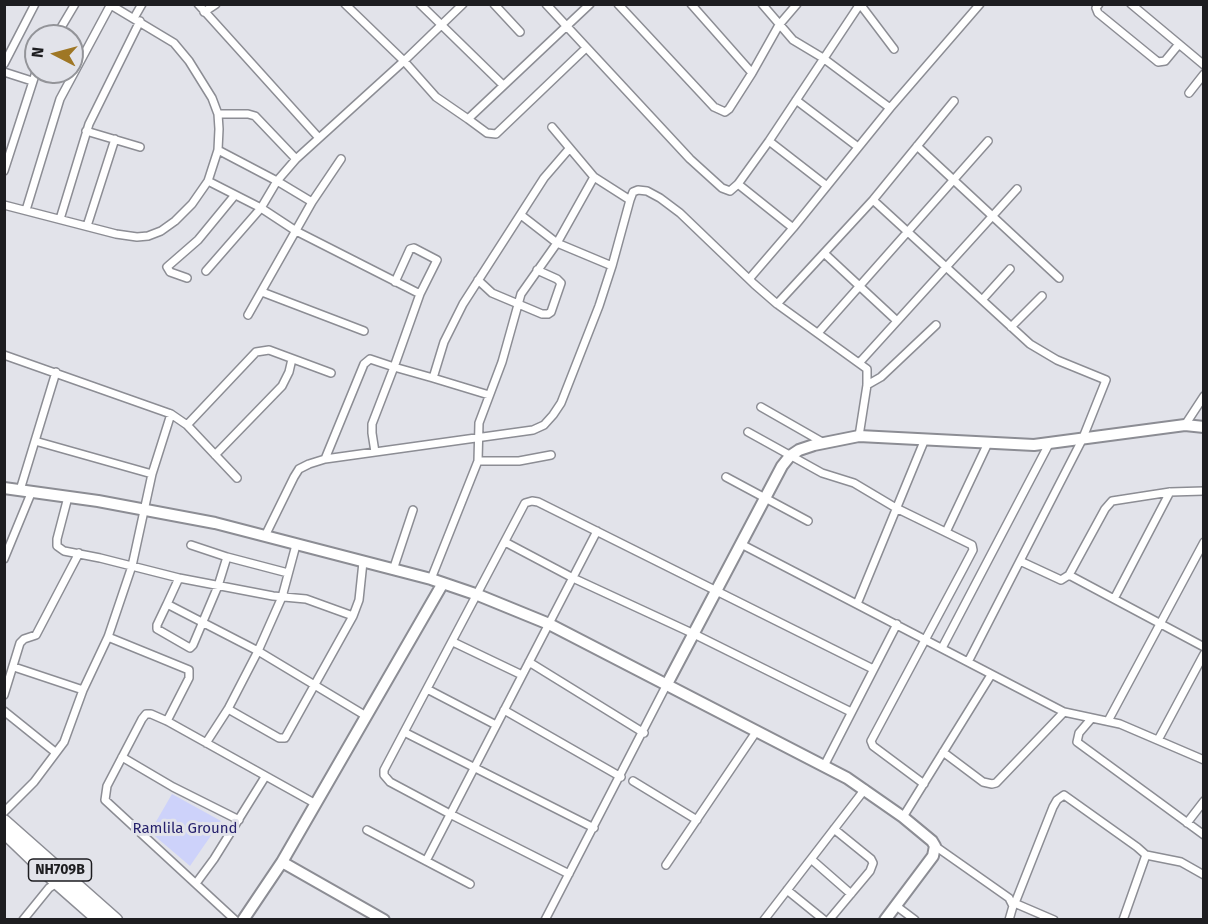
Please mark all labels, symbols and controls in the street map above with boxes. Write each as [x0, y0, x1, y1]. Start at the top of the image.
north arrow [24, 24, 84, 84]
text: N [28, 46, 48, 59]
park label: Ramlila Ground [132, 820, 238, 838]
road number: NH709B [28, 859, 92, 881]

